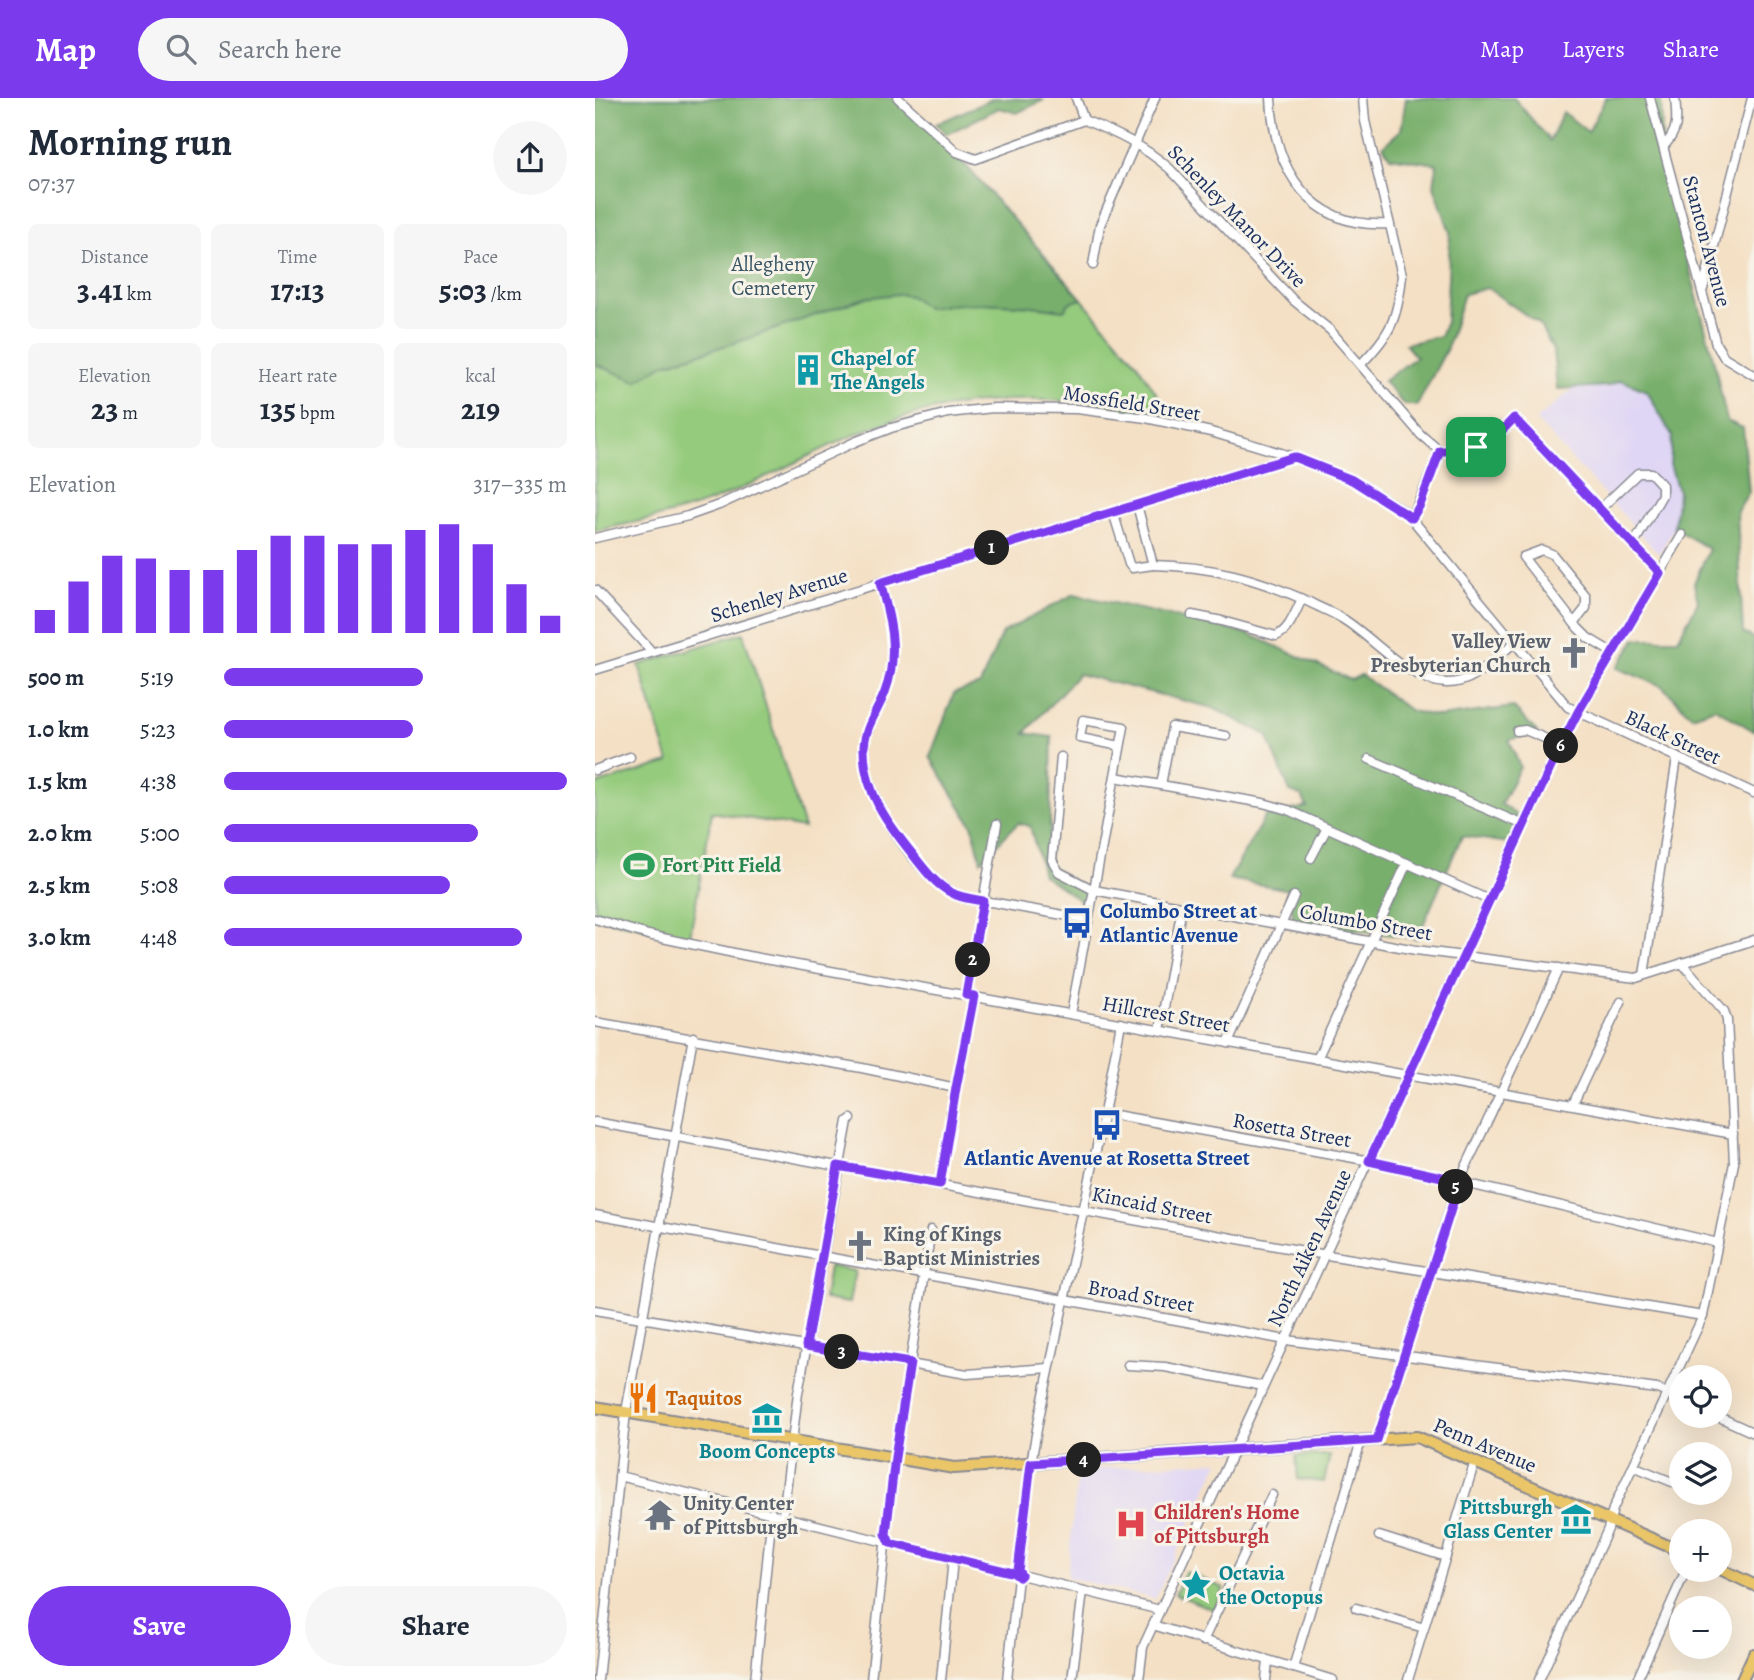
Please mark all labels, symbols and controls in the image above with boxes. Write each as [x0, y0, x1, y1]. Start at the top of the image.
search box [138, 18, 628, 81]
text: Map [35, 27, 96, 72]
icon: search [162, 30, 200, 68]
text: Search here [218, 32, 342, 67]
text: Map [1480, 33, 1524, 65]
text: Layers [1562, 33, 1625, 65]
text: Share [1663, 33, 1719, 65]
text: Morning run [28, 116, 232, 168]
button: share [493, 121, 567, 195]
street label: Schenley Manor Drive [1161, 138, 1313, 294]
text: 07:37 [28, 168, 75, 199]
street label: Stanton Avenue [1676, 172, 1738, 310]
text: Distance [80, 244, 149, 270]
text: Time [278, 244, 317, 270]
text: Pace [463, 244, 498, 270]
park label: Allegheny Cemetery [731, 250, 815, 302]
text: 3.41 [77, 270, 123, 310]
text: 17:13 [270, 270, 325, 310]
text: 5:03 [439, 270, 487, 310]
text: km [123, 281, 152, 307]
text: /km [487, 281, 522, 307]
place label: Chapel of The Angels [831, 344, 925, 396]
building icon: Chapel of The Angels [791, 353, 825, 387]
text: Elevation [78, 363, 151, 389]
text: Heart rate [258, 363, 337, 389]
text: kcal [465, 363, 496, 389]
street label: Mossfield Street [1061, 378, 1203, 428]
text: 23 [91, 389, 118, 429]
text: 135 [260, 389, 296, 429]
text: 219 [461, 389, 500, 429]
text: m [118, 400, 138, 426]
text: bpm [296, 400, 335, 426]
pin [1446, 417, 1506, 477]
icon: arrive [1457, 428, 1495, 466]
text: Elevation [28, 469, 116, 500]
text: 317–335 m [473, 469, 567, 500]
pin: 1 [975, 531, 1009, 566]
text: 1 [988, 534, 995, 560]
street label: Schenley Avenue [707, 561, 851, 629]
place label: Valley View Presbyterian Church [1370, 627, 1552, 679]
church icon: Valley View Presbyterian Church [1557, 636, 1591, 670]
text: 500 m [28, 662, 84, 693]
text: 5:19 [140, 662, 174, 693]
street label: Black Street [1621, 703, 1725, 771]
text: 1.0 km [28, 714, 89, 745]
text: 5:23 [140, 714, 176, 745]
pin: 6 [1543, 728, 1579, 764]
text: 6 [1556, 732, 1565, 758]
text: 1.5 km [28, 766, 88, 797]
text: 4:38 [140, 766, 177, 797]
text: 2.0 km [28, 818, 92, 849]
text: 5:00 [140, 818, 180, 849]
sports icon: Fort Pitt Field [622, 848, 656, 882]
place label: Fort Pitt Field [662, 851, 782, 879]
text: 2.5 km [28, 870, 90, 901]
text: 5:08 [140, 870, 179, 901]
place label: Columbo Street at Atlantic Avenue [1099, 897, 1257, 949]
street label: Columbo Street [1298, 897, 1435, 947]
bus stop icon: Columbo Street at Atlantic Avenue [1060, 906, 1094, 940]
text: 3.0 km [28, 922, 91, 953]
text: 4:48 [140, 922, 177, 953]
pin: 2 [955, 942, 991, 978]
text: 2 [968, 946, 977, 972]
street label: Hillcrest Street [1100, 989, 1232, 1039]
street label: Rosetta Street [1231, 1106, 1354, 1154]
bus stop icon: Atlantic Avenue at Rosetta Street [1090, 1108, 1124, 1142]
place label: Atlantic Avenue at Rosetta Street [963, 1144, 1250, 1172]
street label: North Aiken Avenue [1260, 1165, 1358, 1331]
pin: 5 [1439, 1170, 1473, 1204]
text: 5 [1451, 1173, 1460, 1199]
street label: Kincaid Street [1089, 1180, 1215, 1230]
place label: King of Kings Baptist Ministries [883, 1220, 1040, 1272]
church icon: King of Kings Baptist Ministries [843, 1229, 877, 1263]
street label: Broad Street [1086, 1273, 1196, 1319]
pin: 3 [825, 1334, 859, 1370]
text: 3 [837, 1338, 846, 1364]
map controls [1669, 1365, 1732, 1659]
button: locate [1669, 1365, 1732, 1428]
restaurant icon: Taquitos [626, 1381, 660, 1415]
place label: Taquitos [666, 1384, 742, 1412]
museum icon: Boom Concepts [750, 1401, 784, 1435]
street label: Penn Avenue [1429, 1411, 1541, 1479]
place label: Boom Concepts [699, 1437, 835, 1465]
pin: 4 [1067, 1442, 1101, 1478]
button: layers [1669, 1442, 1732, 1505]
text: 4 [1079, 1446, 1088, 1472]
place label: Unity Center of Pittsburgh [683, 1489, 798, 1541]
place label: Pittsburgh Glass Center [1444, 1493, 1553, 1545]
temple icon: Unity Center of Pittsburgh [643, 1498, 677, 1532]
place label: Children's Home of Pittsburgh [1154, 1498, 1300, 1550]
museum icon: Pittsburgh Glass Center [1559, 1502, 1593, 1536]
hospital icon: Children's Home of Pittsburgh [1114, 1507, 1148, 1541]
button: + [1669, 1519, 1732, 1582]
place label: Octavia the Octopus [1219, 1559, 1323, 1611]
place icon: Octavia the Octopus [1179, 1568, 1213, 1602]
button: Save [28, 1586, 291, 1666]
button: Share [305, 1586, 567, 1666]
button: − [1669, 1596, 1732, 1659]

